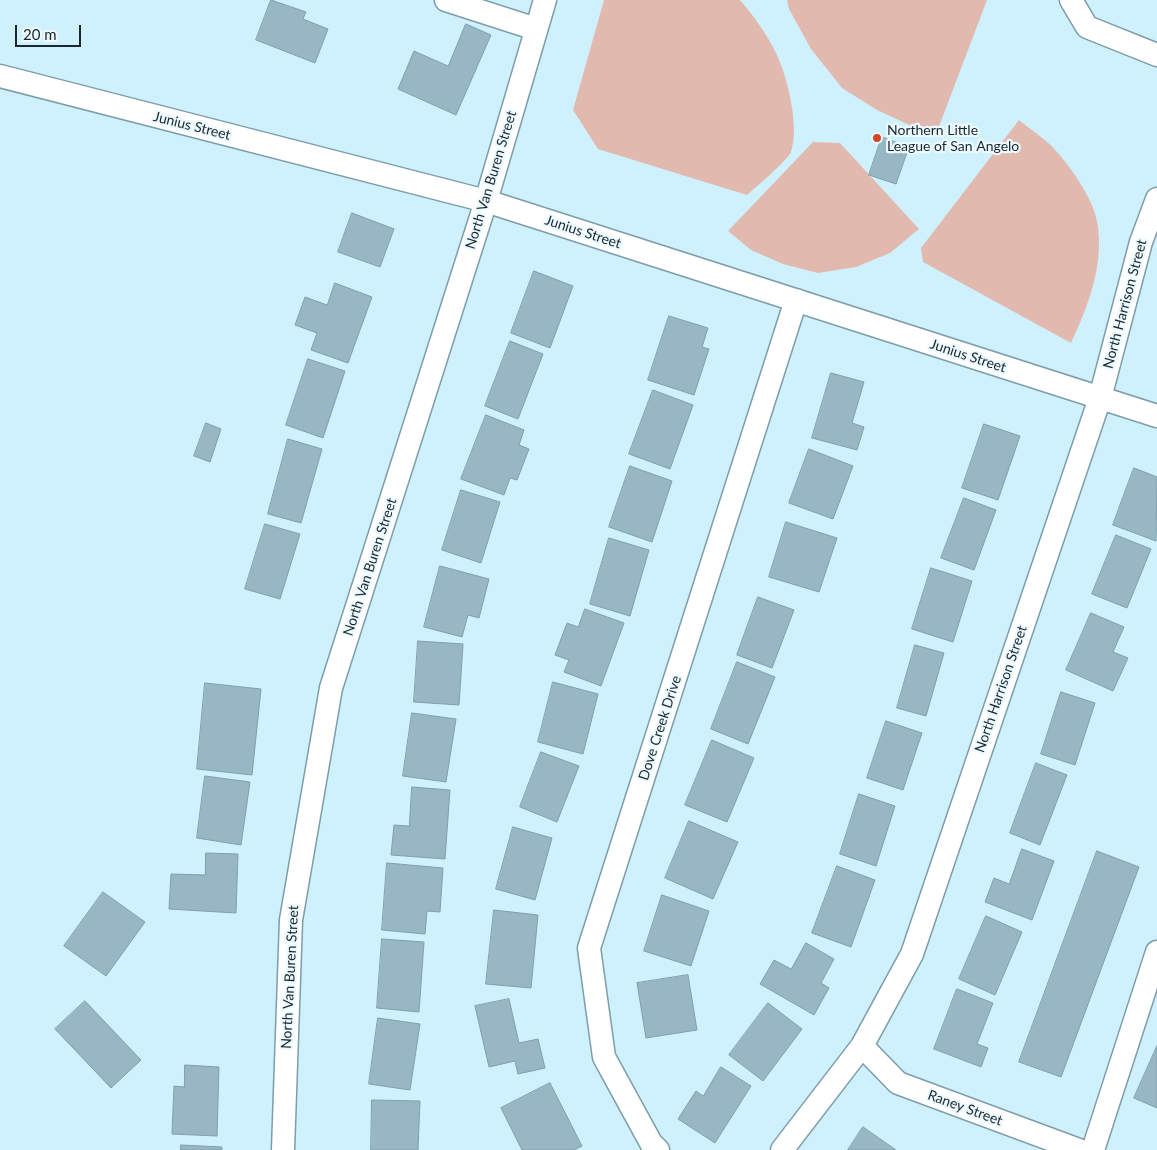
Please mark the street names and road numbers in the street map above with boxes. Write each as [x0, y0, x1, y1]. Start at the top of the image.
street label: Junius Street [152, 108, 232, 144]
street label: North Van Buren Street [462, 109, 520, 251]
street label: Junius Street [543, 212, 623, 252]
street label: North Harrison Street [1100, 238, 1150, 370]
street label: Junius Street [928, 336, 1008, 376]
street label: North Van Buren Street [340, 496, 400, 638]
street label: North Harrison Street [971, 623, 1031, 755]
street label: Dove Creek Drive [635, 673, 685, 783]
street label: North Van Buren Street [278, 905, 302, 1049]
street label: Raney Street [925, 1087, 1005, 1129]

